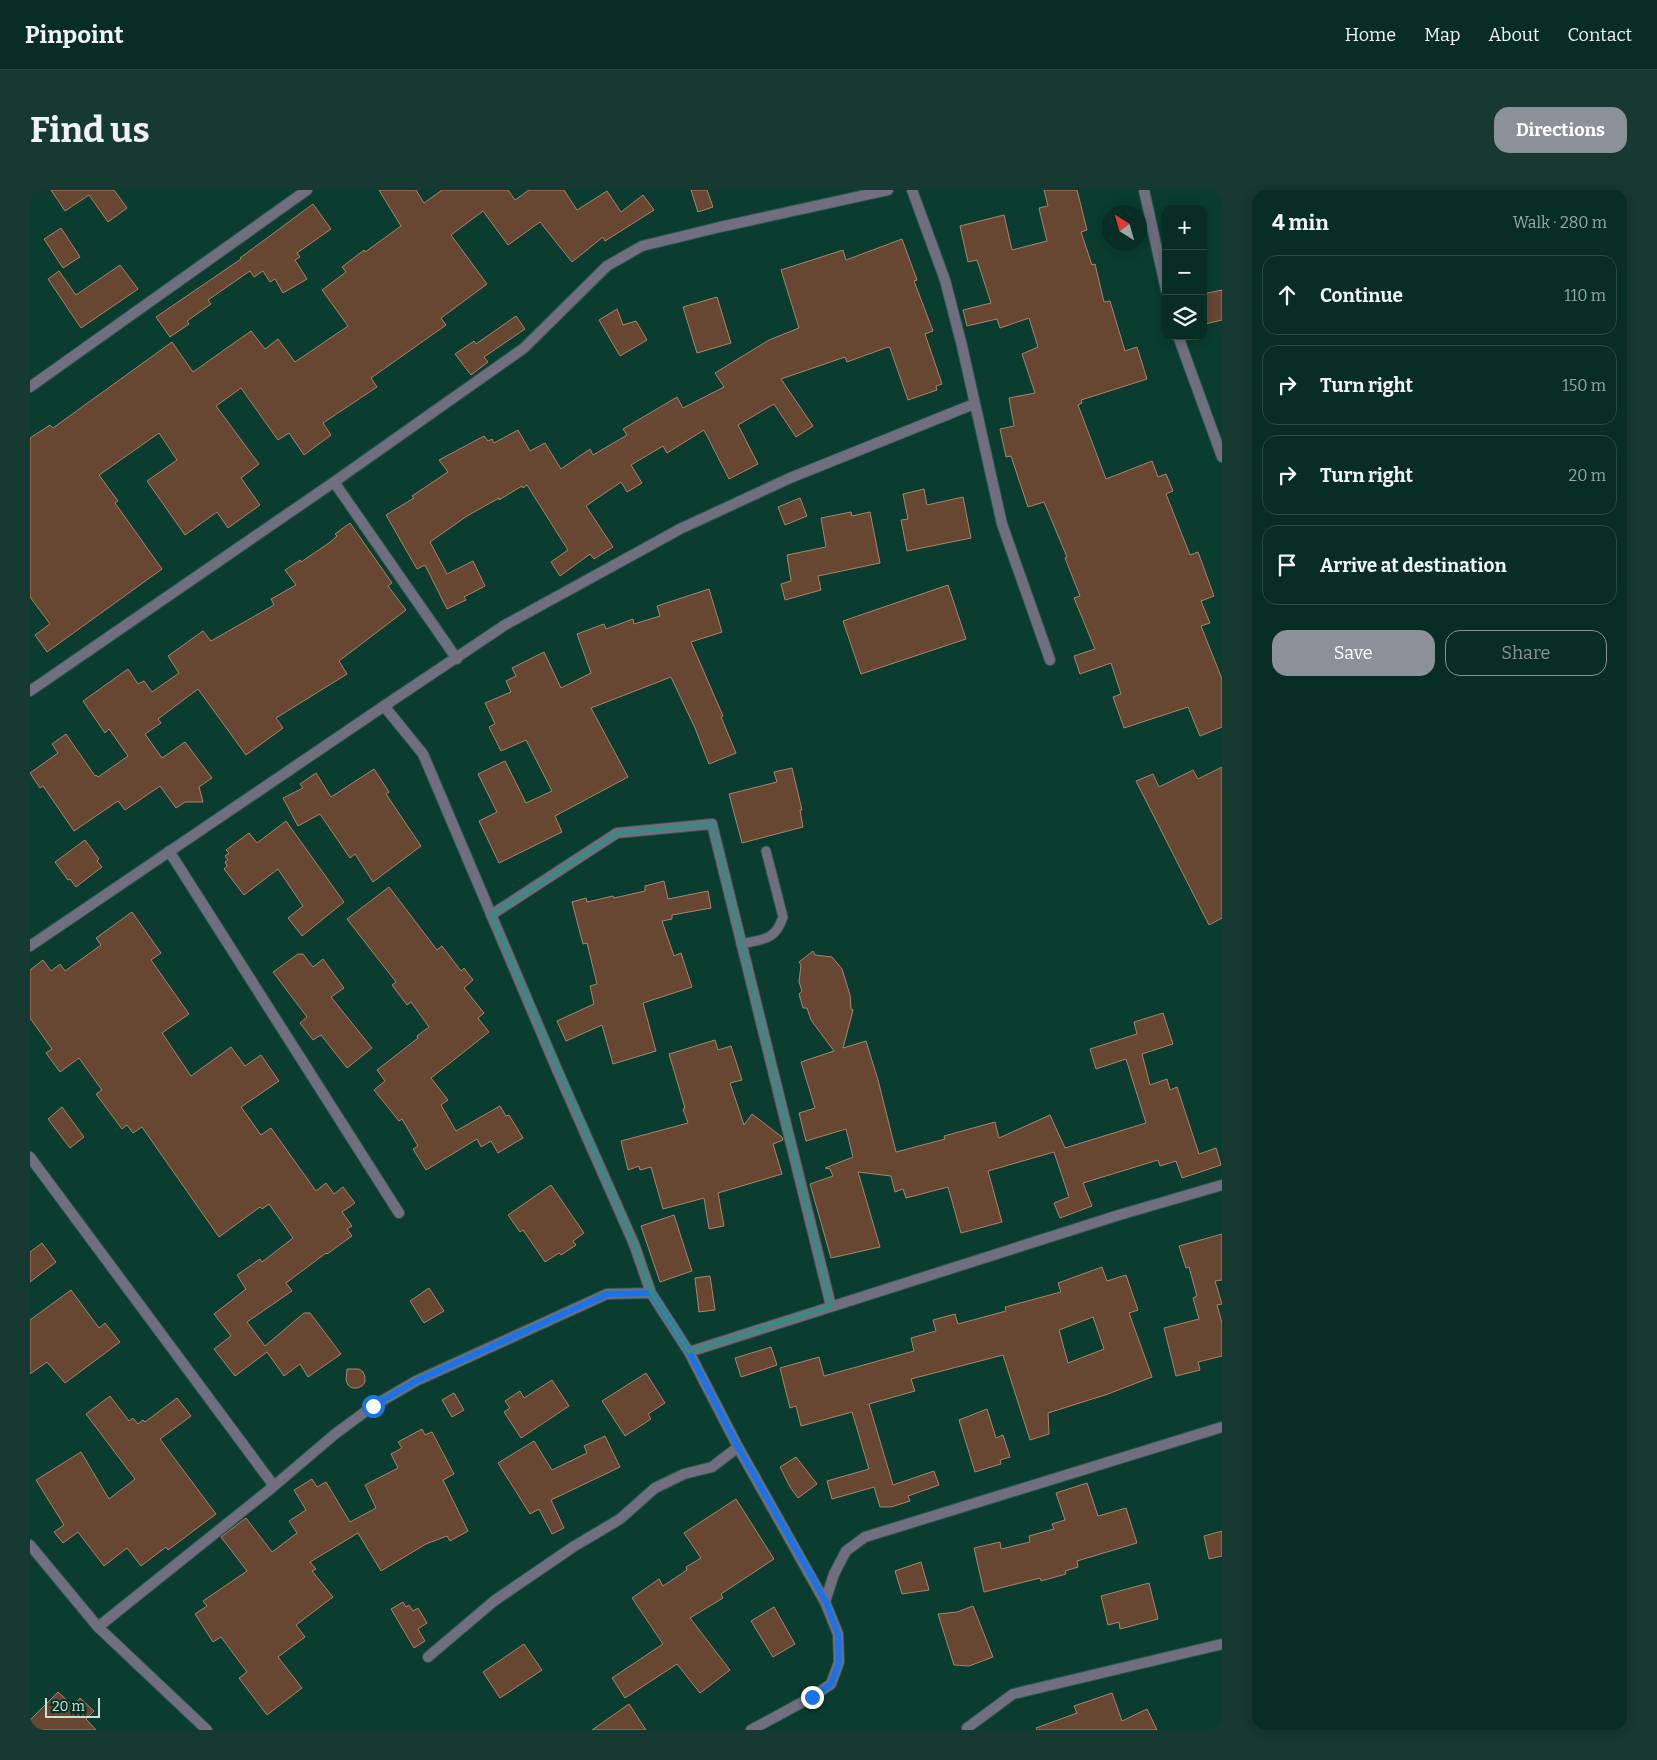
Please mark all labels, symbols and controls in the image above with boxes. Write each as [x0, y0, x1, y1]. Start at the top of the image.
text: Pinpoint [25, 21, 124, 49]
text: Home [1345, 24, 1396, 46]
text: Map [1424, 24, 1460, 46]
text: About [1488, 24, 1539, 46]
text: Contact [1567, 24, 1632, 46]
button: Directions [1494, 107, 1627, 153]
text: Find us [30, 109, 150, 151]
north arrow [1102, 205, 1147, 250]
map controls [1162, 205, 1207, 340]
button: + [1162, 205, 1207, 250]
text: 4 min [1272, 210, 1329, 236]
text: Walk · 280 m [1513, 213, 1607, 232]
button: − [1162, 250, 1207, 295]
icon: ahead [1273, 281, 1301, 309]
text: Continue [1320, 284, 1403, 307]
text: 110 m [1564, 286, 1606, 305]
button: layers [1162, 295, 1207, 340]
icon: right [1273, 371, 1301, 399]
text: Turn right [1320, 374, 1413, 397]
text: 150 m [1562, 376, 1606, 395]
icon: right [1273, 461, 1301, 489]
text: Turn right [1320, 464, 1413, 487]
text: 20 m [1569, 466, 1606, 485]
icon: arrive [1273, 551, 1301, 579]
text: Arrive at destination [1320, 554, 1507, 577]
button: Save [1272, 630, 1435, 676]
button: Share [1445, 630, 1607, 676]
route start [362, 1395, 385, 1418]
route end [801, 1686, 824, 1709]
scale bar [45, 1695, 100, 1718]
text: 20 m [52, 1698, 85, 1715]

